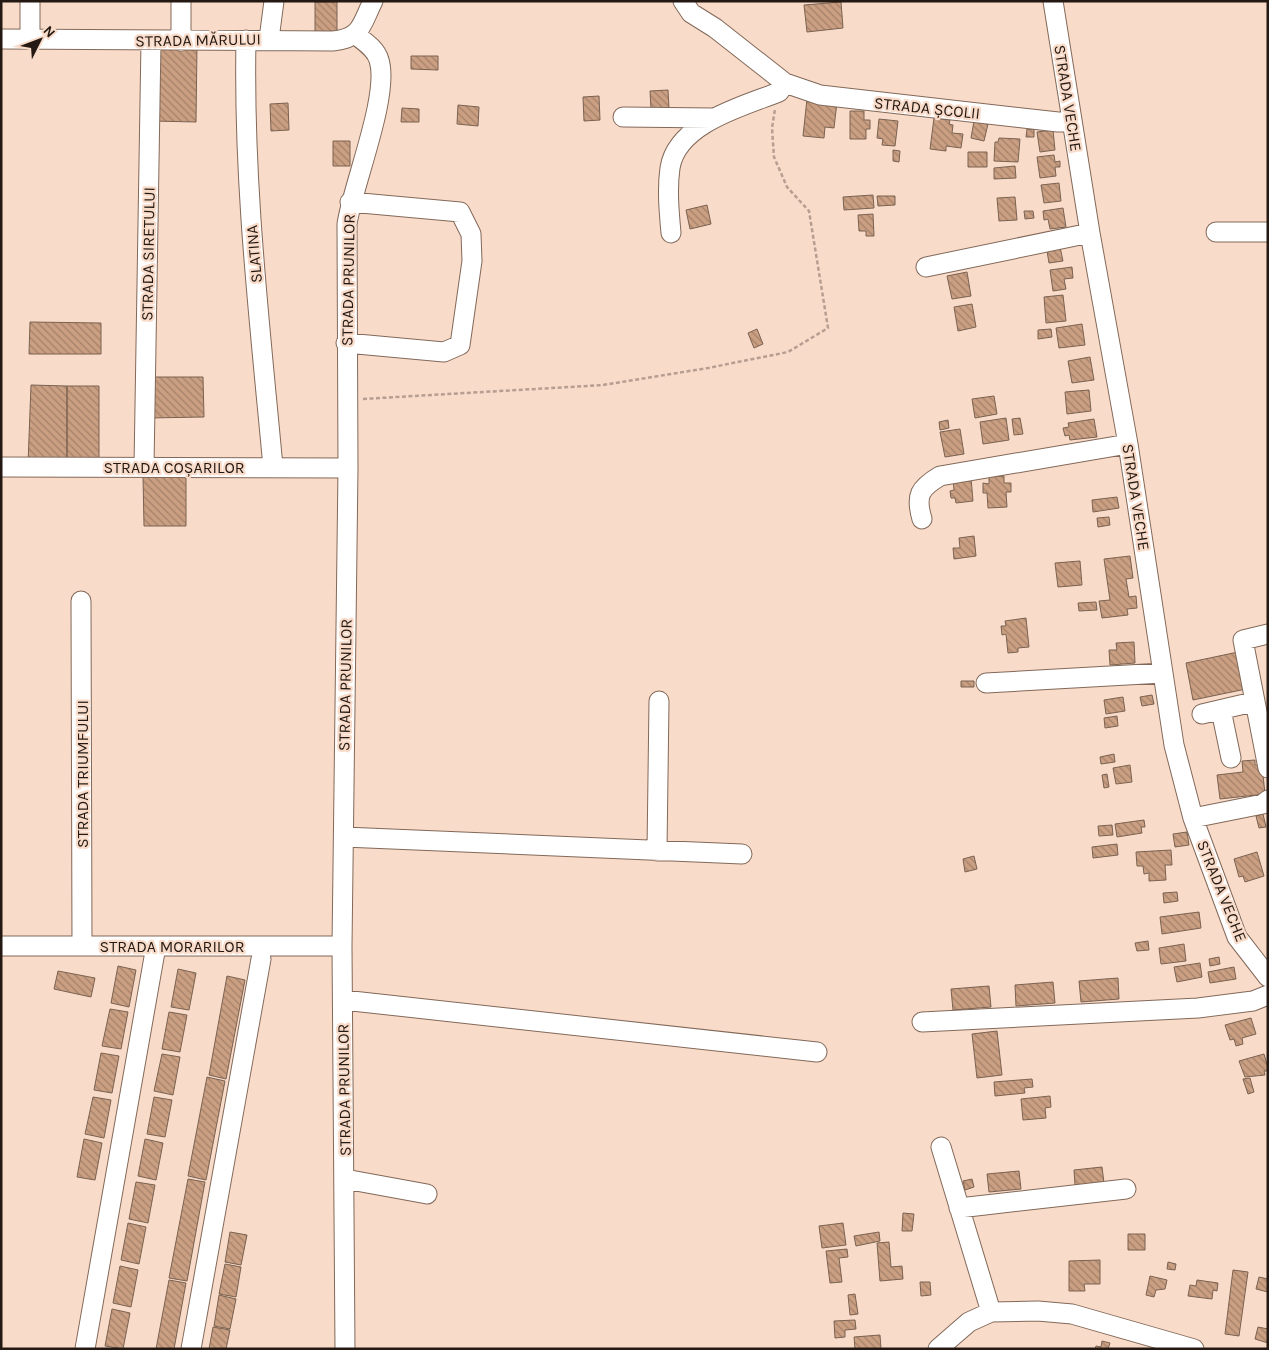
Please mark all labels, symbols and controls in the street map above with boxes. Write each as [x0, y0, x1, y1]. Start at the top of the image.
north arrow [15, 15, 65, 65]
text: N [40, 22, 59, 41]
street label: STRADA MĂRULUI [135, 29, 261, 51]
street label: STRADA VECHE [1050, 43, 1086, 153]
street label: STRADA ȘCOLII [873, 93, 981, 123]
street label: STRADA SIRETULUI [137, 187, 159, 321]
street label: STRADA PRUNILOR [337, 214, 359, 346]
street label: SLATINA [242, 224, 266, 284]
street label: STRADA VECHE [1118, 442, 1154, 552]
street label: STRADA COȘARILOR [103, 458, 245, 477]
street label: STRADA PRUNILOR [334, 619, 356, 751]
street label: STRADA TRIUMFULUI [73, 700, 92, 848]
street label: STRADA VECHE [1193, 838, 1251, 944]
street label: STRADA MORARILOR [100, 937, 244, 956]
street label: STRADA PRUNILOR [333, 1024, 355, 1156]

